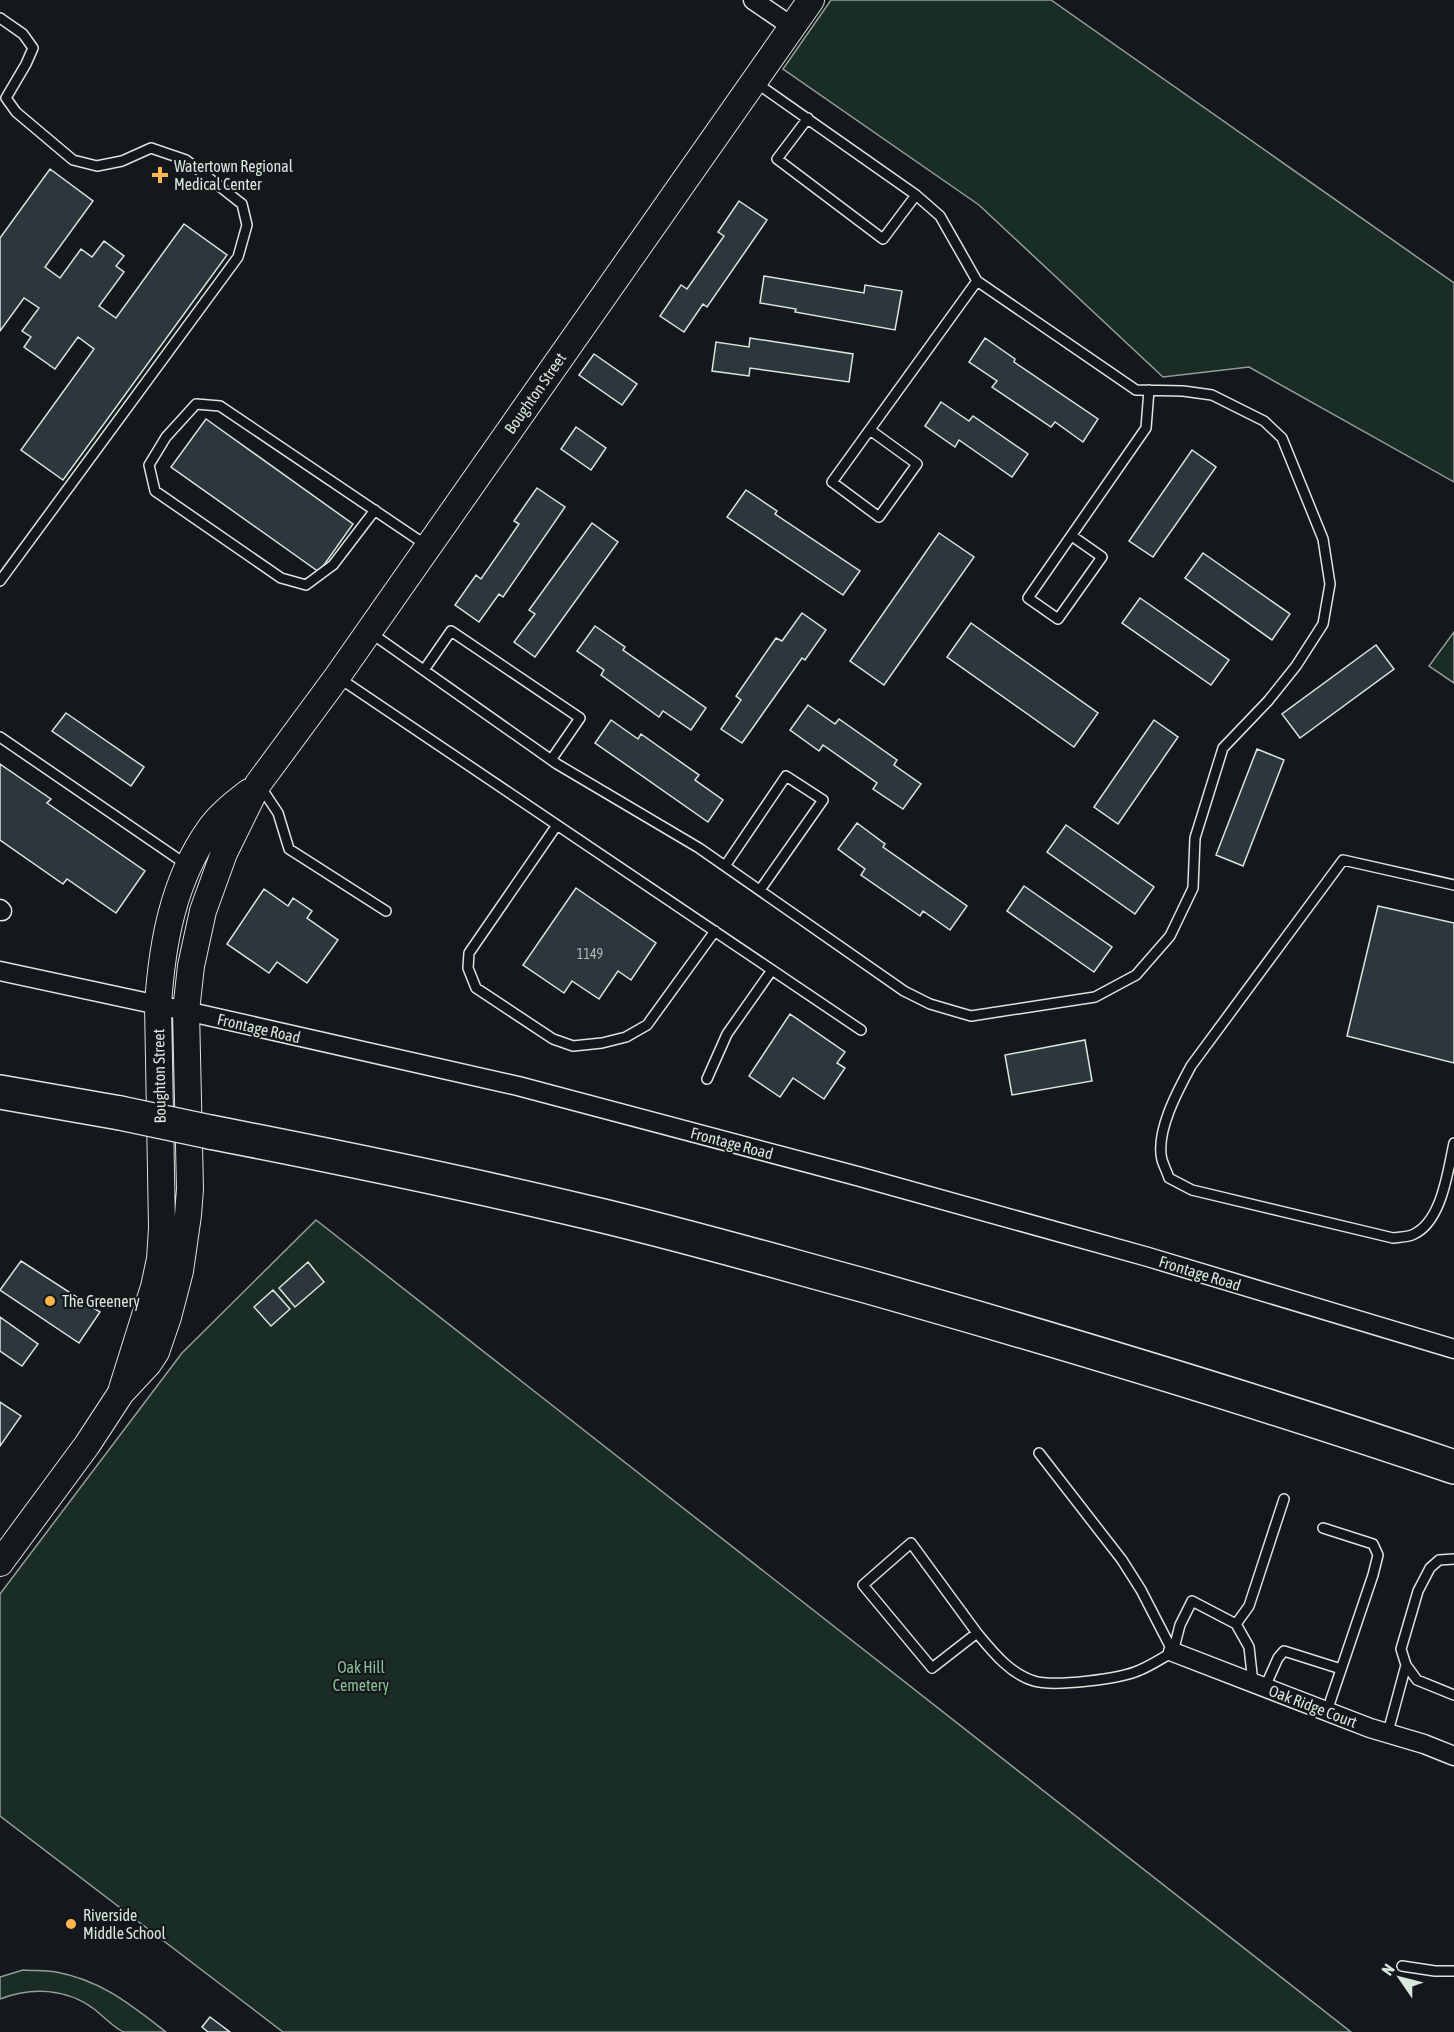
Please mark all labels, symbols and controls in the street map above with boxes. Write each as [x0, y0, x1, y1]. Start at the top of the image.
place label: Watertown Regional Medical Center [174, 157, 294, 193]
marker: Watertown Regional Medical Center [151, 166, 169, 184]
street label: Boughton Street [501, 349, 571, 437]
house number: 1149 [577, 946, 603, 962]
street label: Frontage Road [215, 1010, 302, 1047]
street label: Boughton Street [149, 1028, 170, 1123]
street label: Frontage Road [688, 1123, 775, 1164]
street label: Frontage Road [1157, 1252, 1243, 1295]
place label: The Greenery [62, 1292, 140, 1311]
marker: The Greenery [43, 1294, 57, 1308]
park label: Oak Hill Cemetery [333, 1658, 390, 1695]
street label: Oak Ridge Court [1266, 1681, 1360, 1732]
place label: Riverside Middle School [83, 1906, 167, 1942]
marker: Riverside Middle School [64, 1917, 78, 1931]
north arrow [1370, 1948, 1430, 2008]
text: N [1378, 1960, 1398, 1978]

